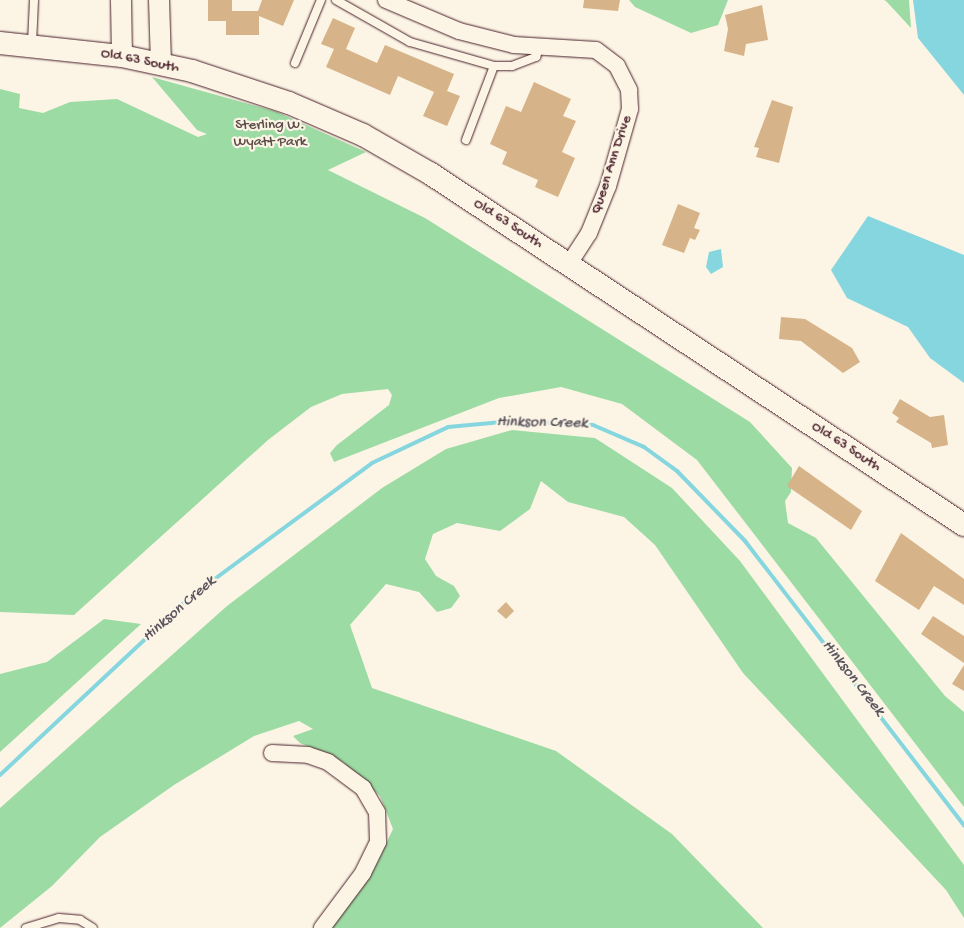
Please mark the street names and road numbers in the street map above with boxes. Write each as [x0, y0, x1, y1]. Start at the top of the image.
street label: Old 63 South [99, 45, 181, 77]
street label: Queen Ann Drive [588, 113, 636, 217]
street label: Old 63 South [470, 195, 546, 253]
street label: Old 63 South [808, 418, 884, 476]

